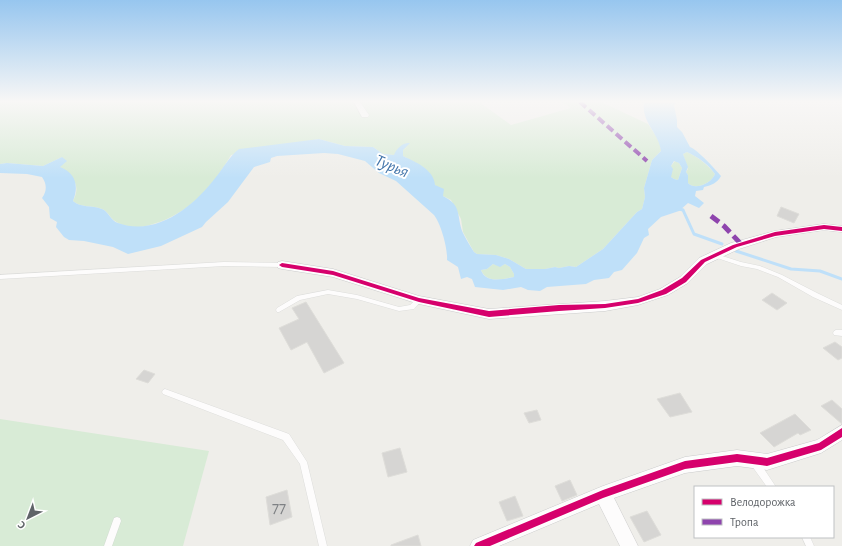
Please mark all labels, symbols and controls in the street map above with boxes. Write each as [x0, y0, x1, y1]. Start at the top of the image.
water label: Турья [372, 151, 411, 182]
legend [694, 486, 834, 538]
text: Велодорожка [730, 496, 796, 508]
north arrow [8, 498, 48, 538]
house number: 77 [272, 499, 286, 516]
text: Тропа [730, 516, 759, 528]
text: С [16, 519, 28, 531]

